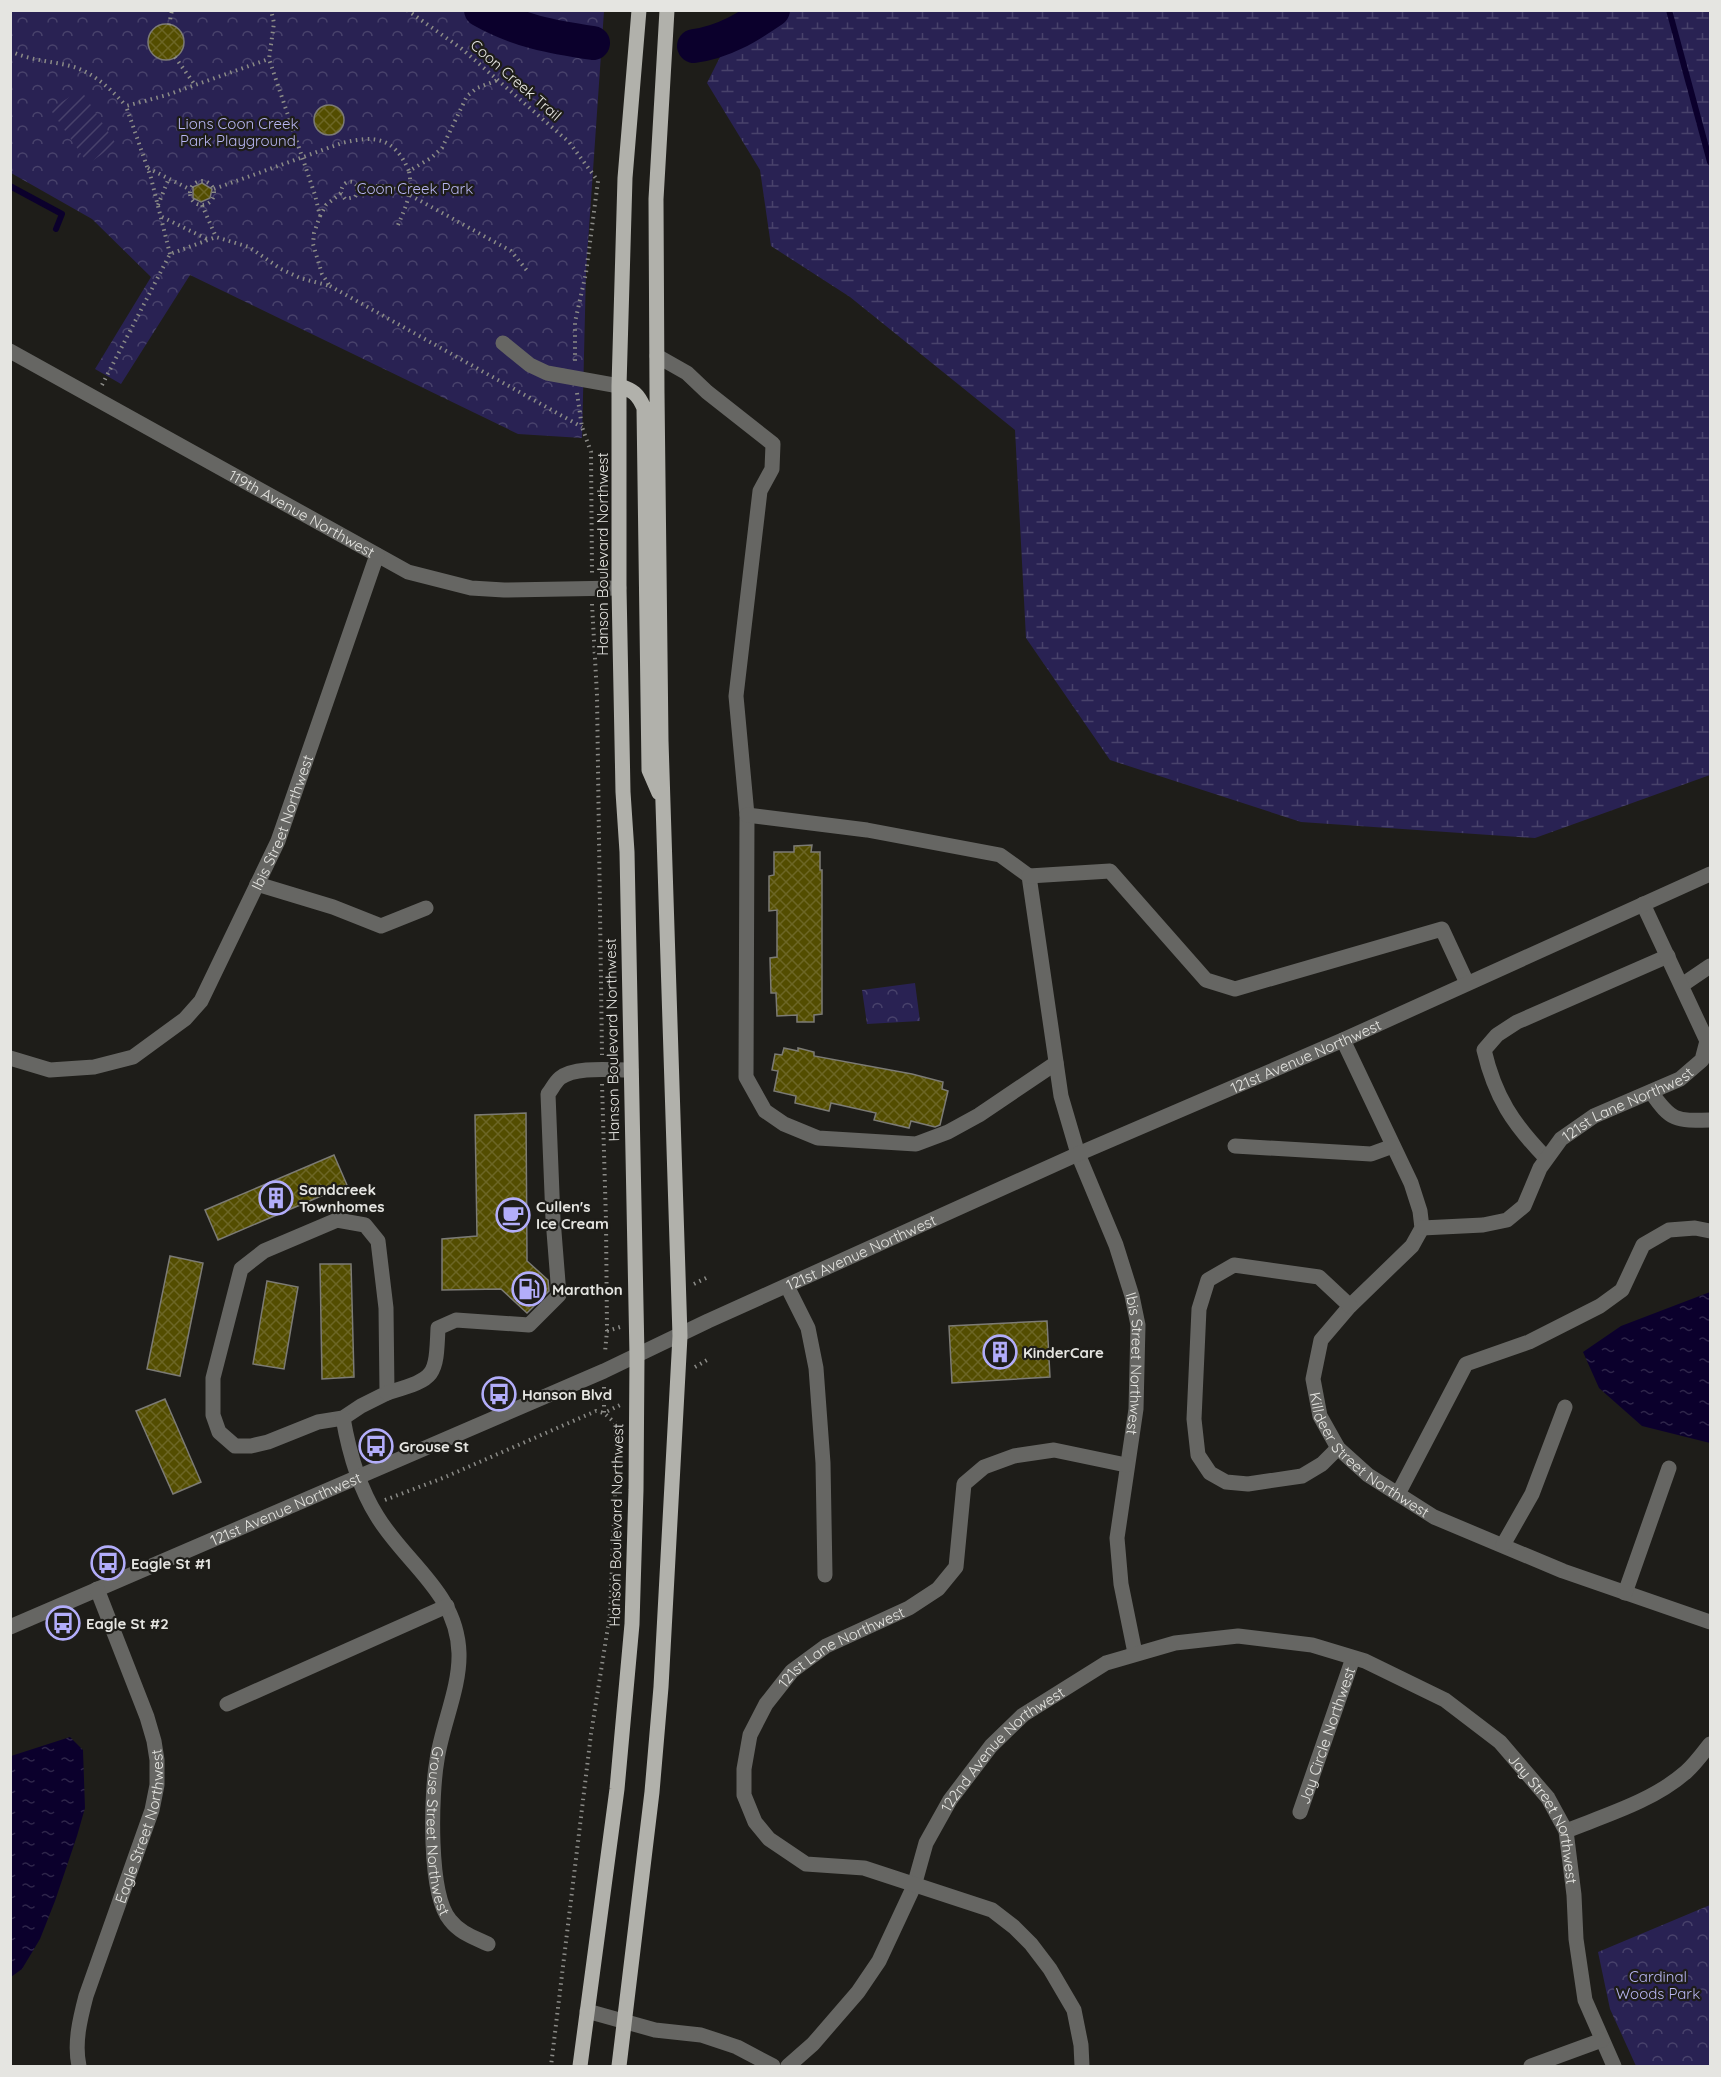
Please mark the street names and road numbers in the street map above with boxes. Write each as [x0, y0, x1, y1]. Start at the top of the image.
street label: Coon Creek Trail [467, 35, 565, 125]
street label: Hanson Boulevard Northwest [593, 452, 612, 656]
street label: 119th Avenue Northwest [226, 465, 378, 561]
street label: Ibis Street Northwest [246, 752, 317, 893]
street label: Hanson Boulevard Northwest [601, 938, 623, 1142]
street label: 121st Avenue Northwest [1227, 1015, 1384, 1097]
street label: 121st Lane Northwest [1558, 1063, 1697, 1145]
street label: 121st Avenue Northwest [783, 1210, 939, 1294]
street label: Ibis Street Northwest [1122, 1290, 1148, 1436]
street label: Killdeer Street Northwest [1306, 1390, 1433, 1521]
street label: Hanson Boulevard Northwest [605, 1423, 627, 1627]
street label: 121st Avenue Northwest [207, 1467, 364, 1549]
street label: 121st Lane Northwest [773, 1602, 907, 1691]
street label: Jay Circle Northwest [1294, 1664, 1359, 1806]
street label: 122nd Avenue Northwest [936, 1682, 1068, 1815]
street label: Grouse Street Northwest [423, 1745, 455, 1918]
street label: Eagle Street Northwest [110, 1748, 167, 1906]
street label: Jay Street Northwest [1504, 1749, 1582, 1885]

